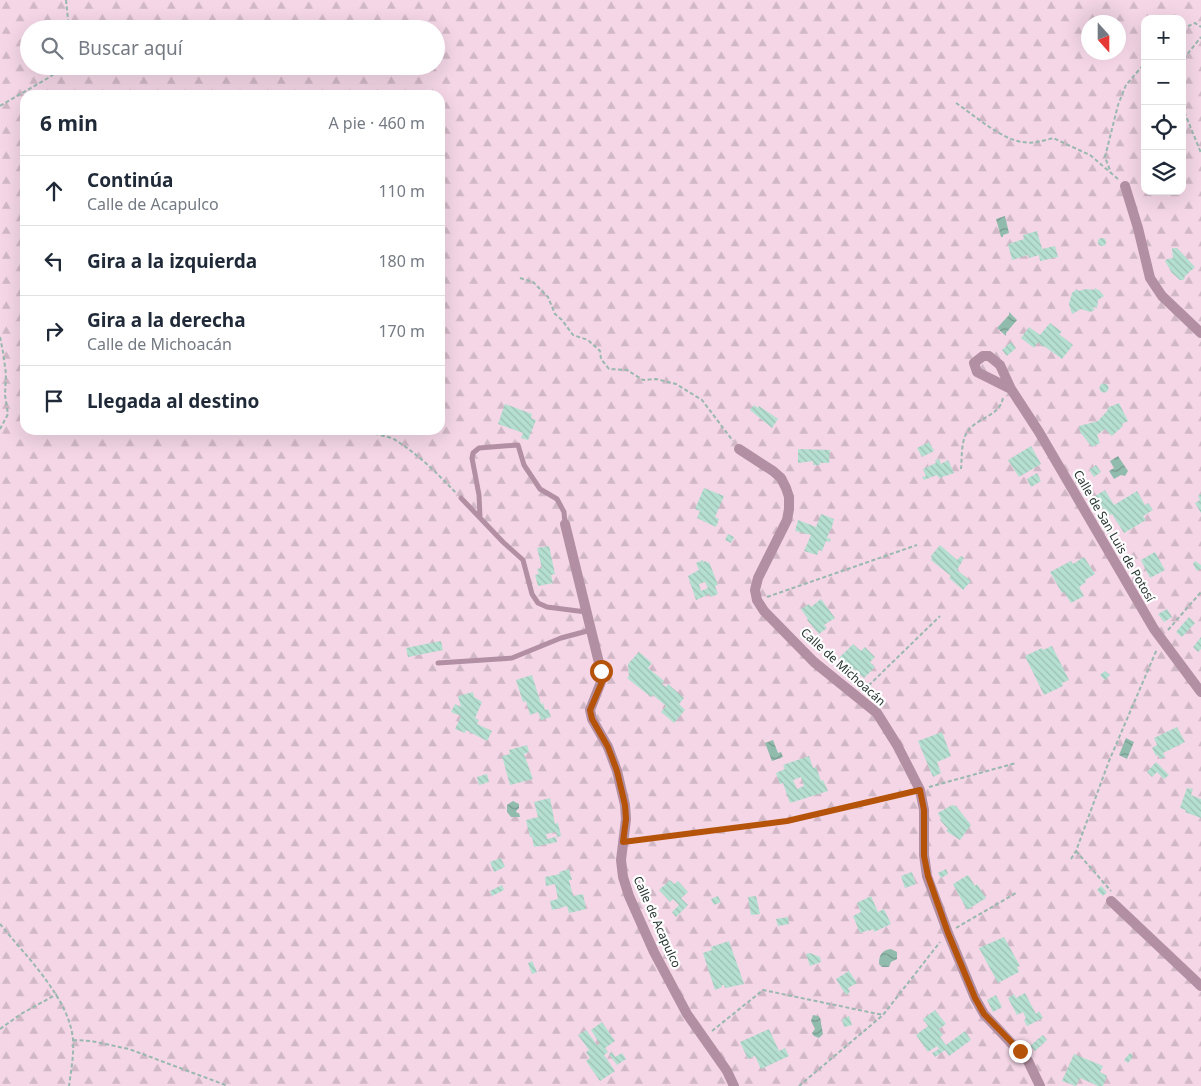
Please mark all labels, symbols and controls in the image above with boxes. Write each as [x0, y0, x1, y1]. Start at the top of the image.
north arrow [1081, 15, 1126, 60]
map controls [1141, 15, 1186, 195]
button: + [1141, 15, 1186, 60]
search box [20, 20, 445, 75]
icon: search [38, 34, 66, 62]
text: Buscar aquí [78, 35, 183, 61]
button: − [1141, 60, 1186, 105]
button: locate [1141, 105, 1186, 150]
text: 6 min [40, 109, 98, 137]
text: A pie · 460 m [328, 112, 425, 134]
button: layers [1141, 150, 1186, 195]
text: Continúa [87, 167, 173, 193]
icon: ahead [40, 177, 68, 205]
text: 110 m [378, 180, 425, 202]
text: Calle de Acapulco [87, 193, 219, 215]
icon: left [40, 247, 68, 275]
text: Gira a la izquierda [87, 248, 257, 274]
text: 180 m [378, 250, 425, 272]
text: Gira a la derecha [87, 307, 246, 333]
icon: right [40, 317, 68, 345]
text: 170 m [378, 320, 425, 342]
text: Calle de Michoacán [87, 333, 232, 355]
icon: arrive [40, 387, 68, 415]
text: Llegada al destino [87, 388, 259, 414]
street label: Calle de San Luis de Potosí [1070, 467, 1160, 605]
street label: Calle de Michoacán [797, 624, 889, 709]
route start [590, 660, 613, 683]
street label: Calle de Acapulco [630, 873, 685, 970]
route end [1009, 1040, 1032, 1063]

